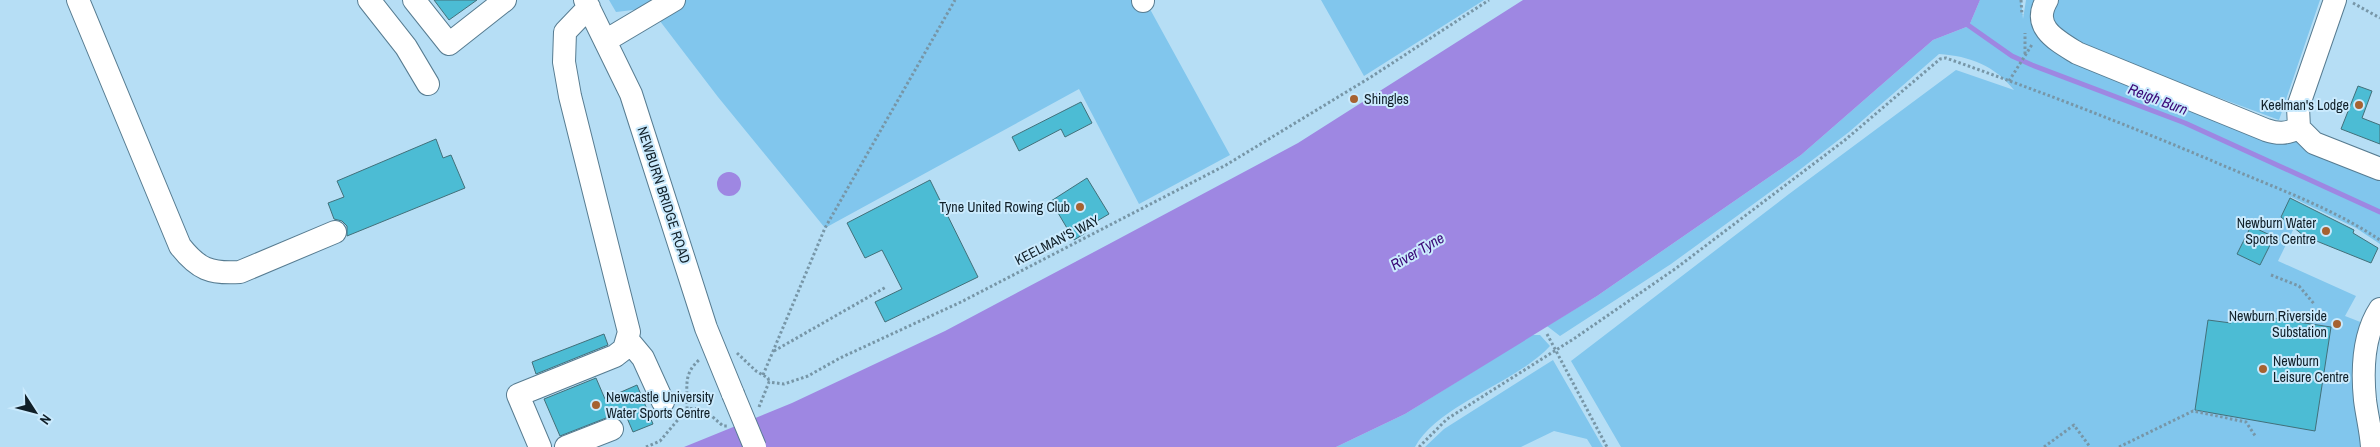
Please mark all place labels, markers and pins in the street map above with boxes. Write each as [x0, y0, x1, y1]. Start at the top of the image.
place label: Shingles [1364, 90, 1409, 108]
marker: Shingles [1348, 93, 1360, 105]
place label: Keelman's Lodge [2261, 96, 2349, 114]
marker: Keelman's Lodge [2353, 99, 2365, 111]
place label: Tyne United Rowing Club [939, 198, 1070, 216]
marker: Tyne United Rowing Club [1074, 201, 1086, 213]
place label: Newburn Water Sports Centre [2237, 214, 2316, 248]
marker: Newburn Water Sports Centre [2320, 225, 2332, 237]
place label: Newburn Riverside Substation [2229, 307, 2327, 341]
marker: Newburn Riverside Substation [2331, 318, 2343, 330]
place label: Newburn Leisure Centre [2273, 352, 2349, 386]
marker: Newburn Leisure Centre [2257, 363, 2269, 375]
place label: Newcastle University Water Sports Centre [606, 388, 714, 422]
marker: Newcastle University Water Sports Centre [590, 399, 602, 411]

